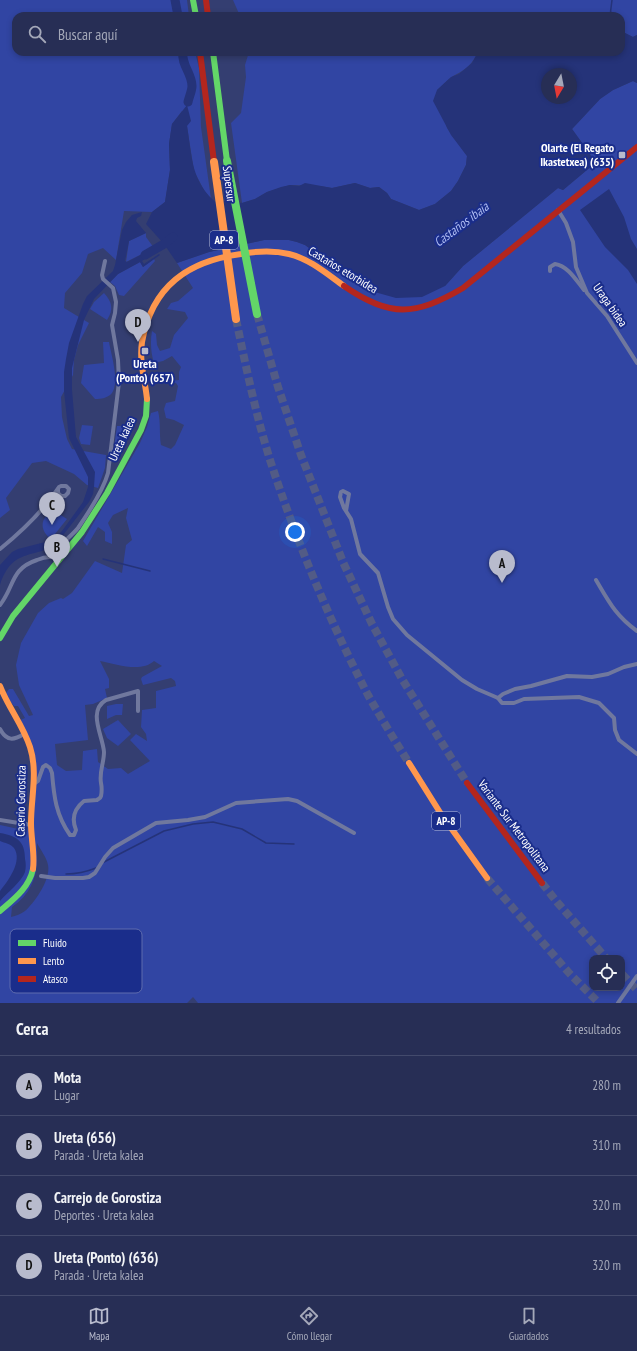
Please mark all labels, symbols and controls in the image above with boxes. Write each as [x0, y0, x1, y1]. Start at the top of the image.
search box [12, 12, 625, 56]
icon: search [26, 23, 48, 45]
text: Buscar aquí [58, 25, 118, 44]
north arrow [541, 68, 577, 104]
place label: Olarte (El Regato Ikastetxea) (635) [540, 140, 615, 169]
marker: Olarte (El Regato Ikastetxea) (635) [617, 150, 627, 160]
street label: Supersur [220, 165, 239, 204]
water label: Castaños ibaia [431, 198, 493, 251]
road number: AP-8 [210, 231, 238, 249]
street label: Castaños etorbidea [306, 243, 381, 296]
street label: Uraga bidea [590, 280, 631, 330]
pin: D [125, 309, 151, 342]
marker: Ureta (Ponto) (657) [140, 346, 150, 356]
place label: Ureta (Ponto) (657) [116, 356, 174, 385]
street label: Ureta kalea [105, 414, 138, 463]
pin: C [39, 492, 65, 525]
your location [285, 522, 305, 542]
pin: B [44, 534, 70, 567]
pin: A [489, 550, 515, 583]
street label: Caserio Gorostiza [12, 765, 29, 837]
street label: Variante Sur Metropolitana [474, 776, 554, 875]
road number: AP-8 [432, 812, 460, 830]
legend [10, 929, 142, 993]
text: Fluido [43, 936, 67, 950]
text: Lento [43, 954, 64, 968]
map controls [589, 955, 625, 991]
button: locate [589, 955, 625, 991]
text: Atasco [43, 972, 68, 986]
text: Cerca [16, 1018, 49, 1040]
text: 4 resultados [566, 1021, 621, 1038]
text: Mota [54, 1068, 81, 1087]
text: A [26, 1077, 32, 1094]
text: 280 m [592, 1077, 621, 1094]
text: Lugar [54, 1087, 79, 1104]
text: Ureta (656) [54, 1128, 116, 1147]
text: B [26, 1137, 32, 1154]
text: 310 m [592, 1137, 621, 1154]
text: Parada · Ureta kalea [54, 1147, 144, 1164]
text: Carrejo de Gorostiza [54, 1188, 161, 1207]
text: C [26, 1197, 32, 1214]
text: 320 m [592, 1197, 621, 1214]
text: Deportes · Ureta kalea [54, 1207, 154, 1224]
text: Ureta (Ponto) (636) [54, 1248, 158, 1267]
text: D [26, 1257, 32, 1274]
text: 320 m [592, 1257, 621, 1274]
text: Parada · Ureta kalea [54, 1267, 144, 1284]
tab: Mapa [88, 1305, 110, 1343]
tab: Cómo llegar [287, 1305, 332, 1343]
tab: Guardados [509, 1305, 549, 1343]

